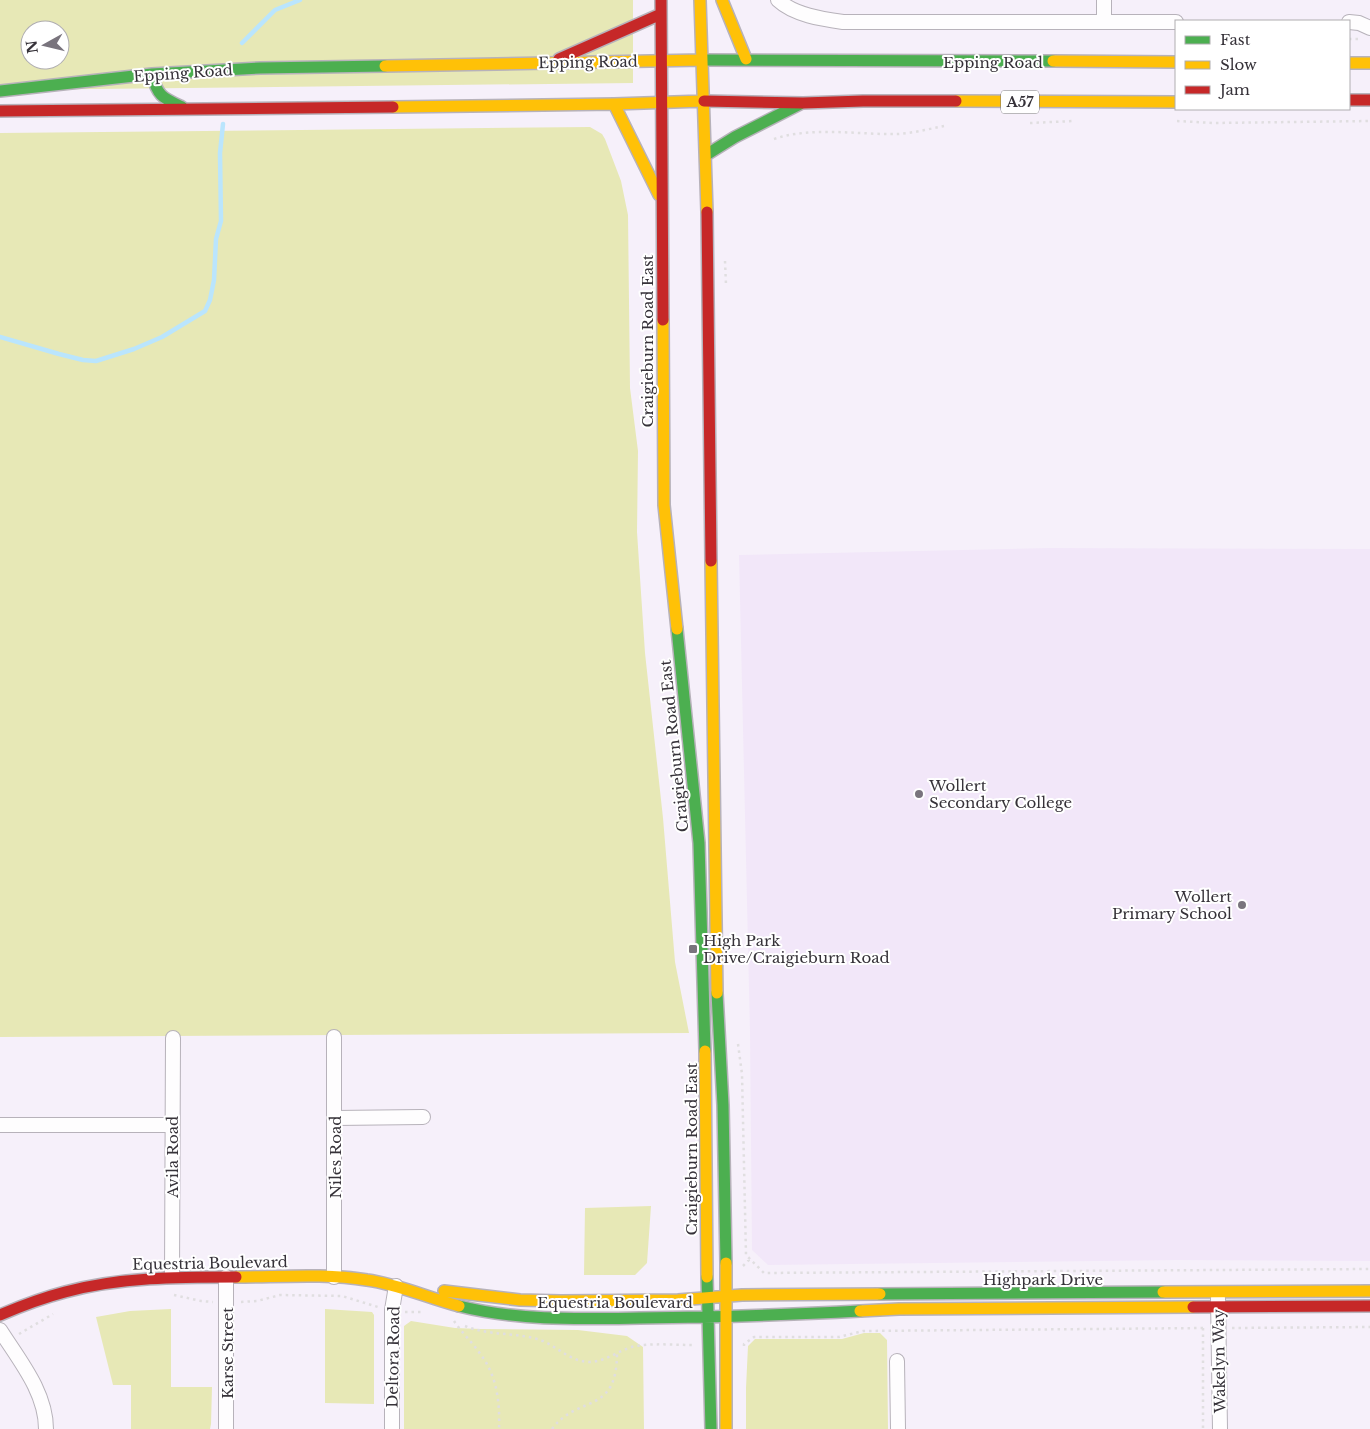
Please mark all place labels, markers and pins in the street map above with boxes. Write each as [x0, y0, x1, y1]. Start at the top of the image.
place label: Wollert Secondary College [928, 776, 1072, 812]
marker: Wollert Secondary College [913, 788, 925, 800]
place label: Wollert Primary School [1112, 887, 1232, 923]
marker: Wollert Primary School [1236, 899, 1248, 911]
place label: High Park Drive/Craigieburn Road [703, 931, 890, 967]
marker: High Park Drive/Craigieburn Road [687, 943, 699, 955]

